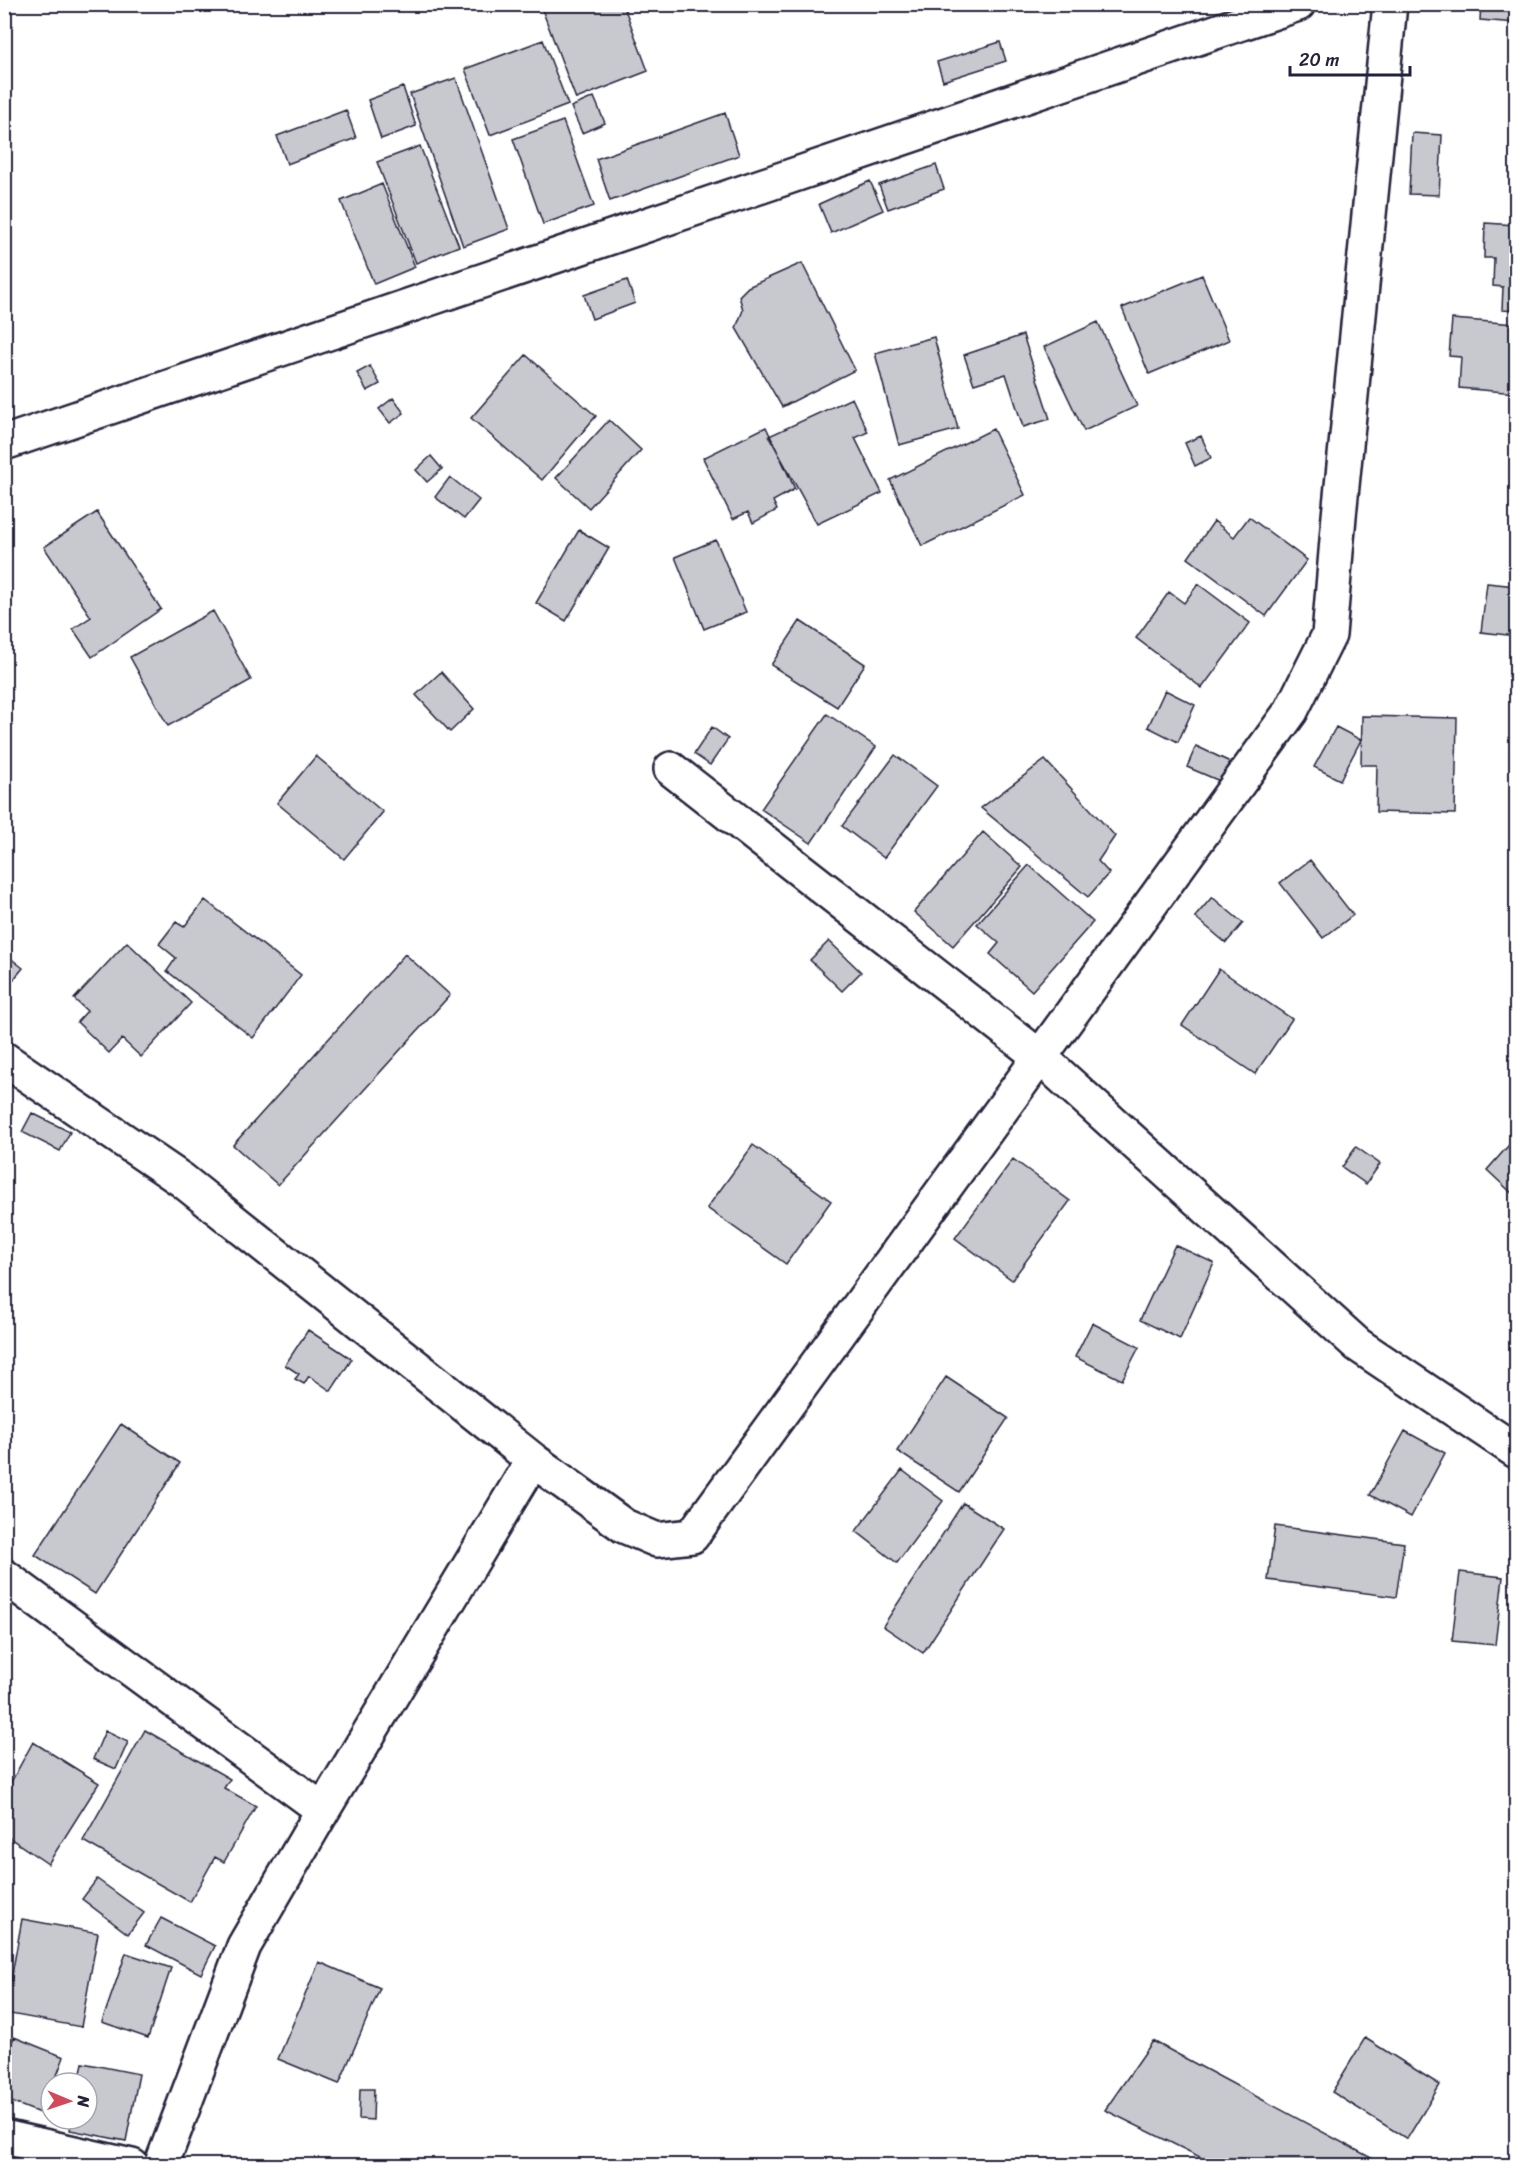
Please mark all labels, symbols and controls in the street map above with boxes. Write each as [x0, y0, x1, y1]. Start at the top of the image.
scale bar [1290, 39, 1410, 77]
text: 20 m [1299, 44, 1339, 76]
north arrow [39, 2071, 99, 2131]
text: N [69, 2094, 98, 2108]

